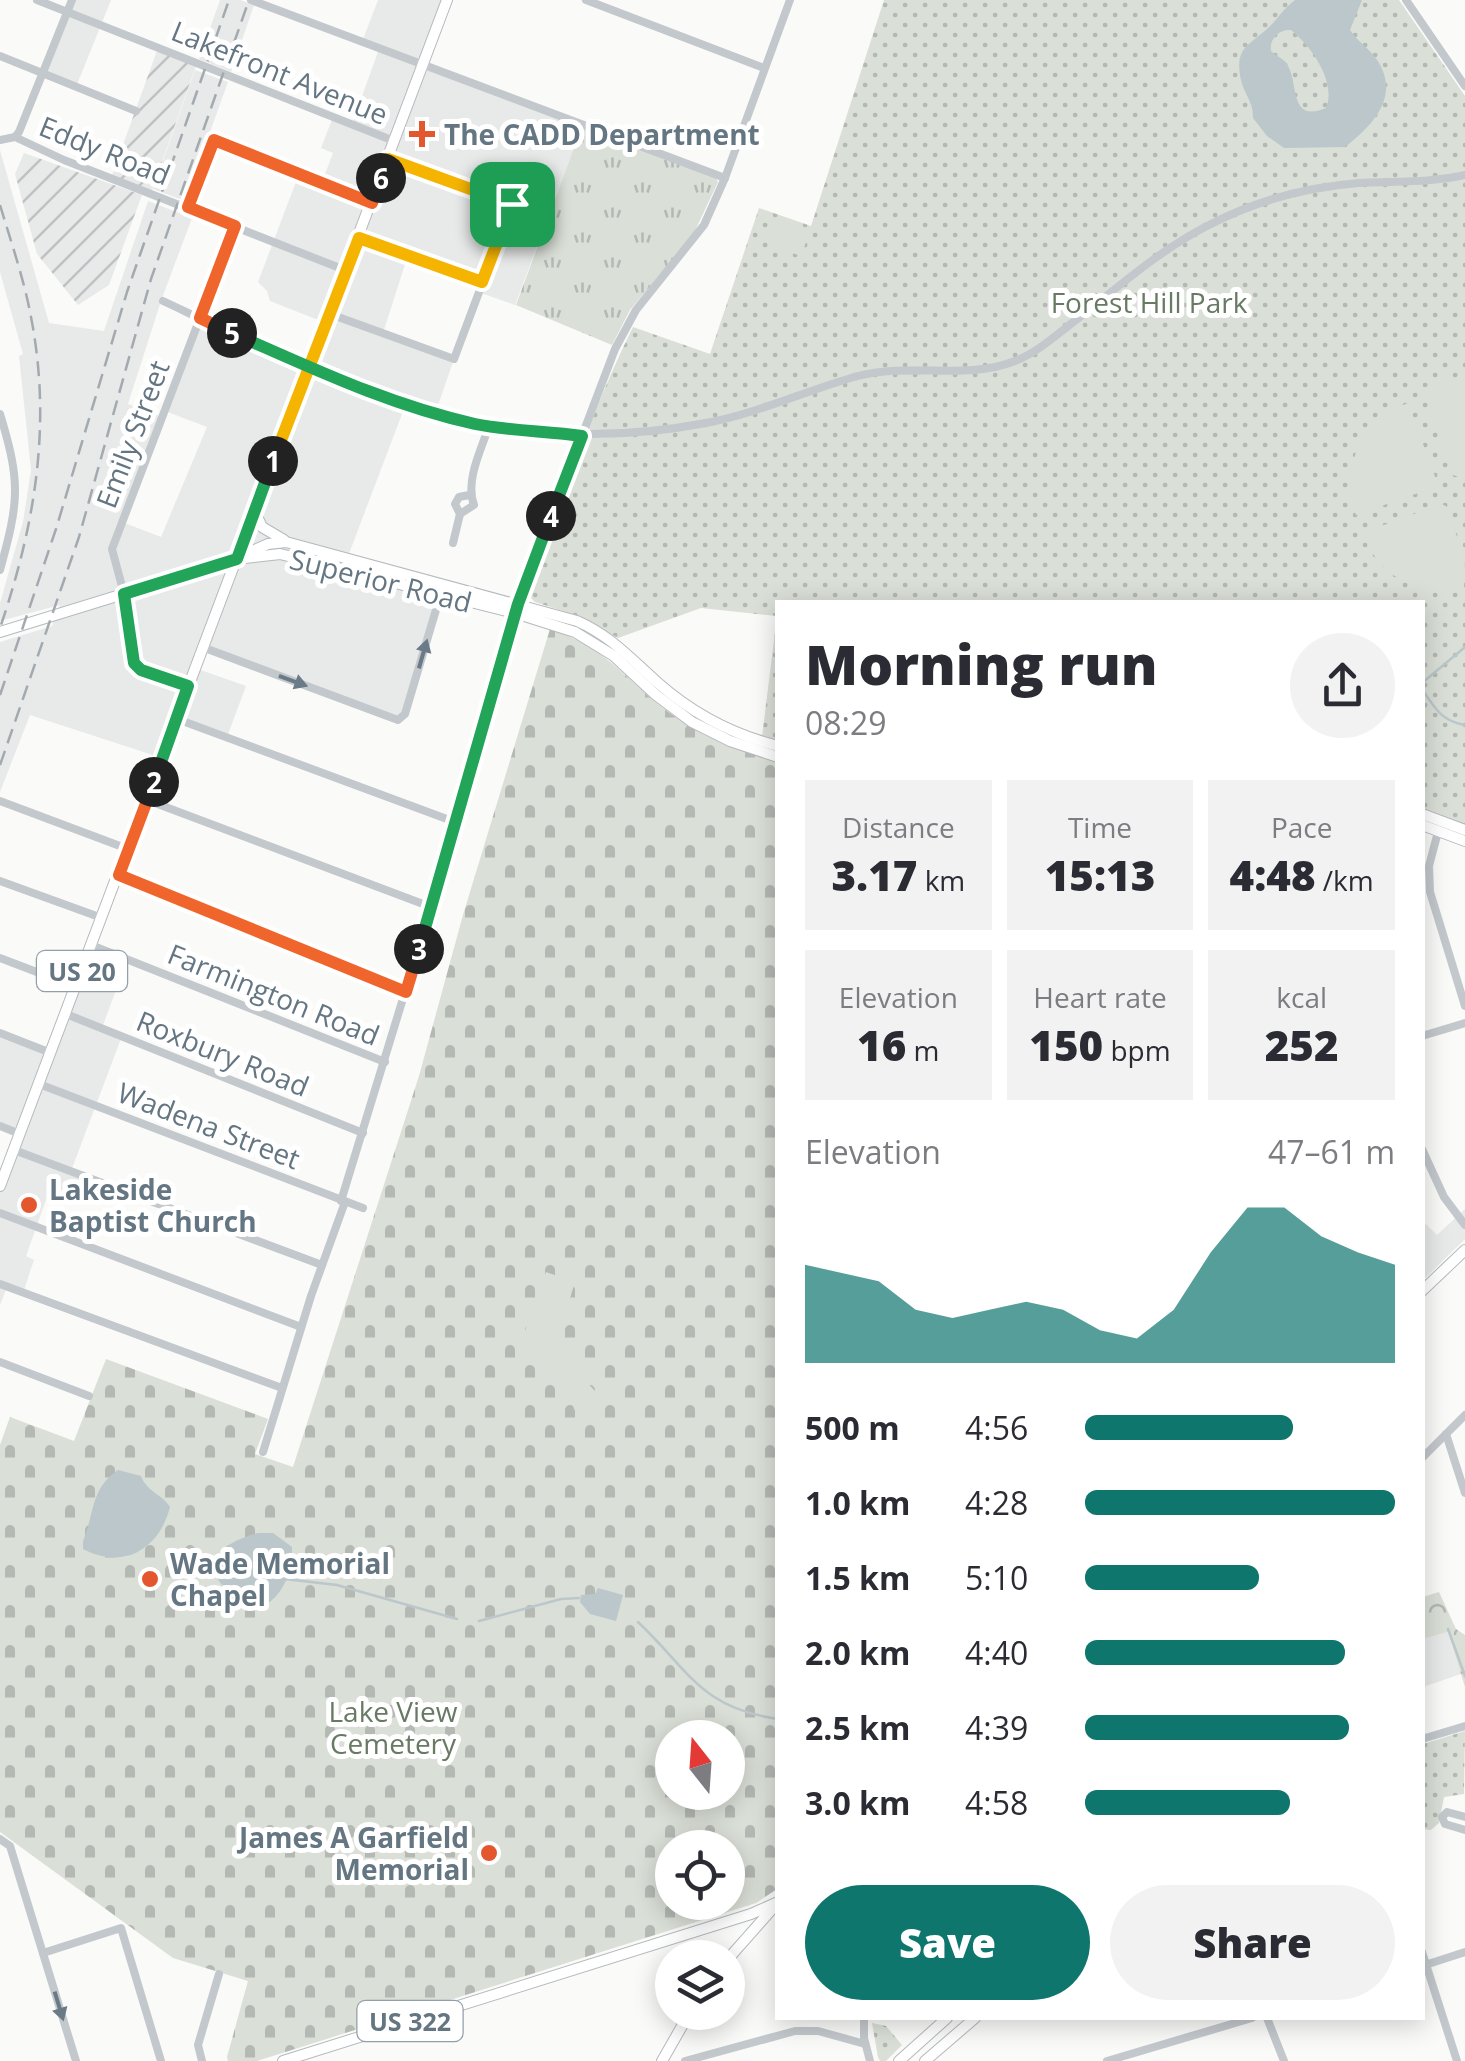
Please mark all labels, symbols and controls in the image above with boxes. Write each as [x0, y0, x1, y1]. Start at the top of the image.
street label: Lakefront Avenue [166, 11, 394, 133]
street label: Eddy Road [34, 107, 176, 193]
place label: The CADD Department [444, 115, 760, 153]
marker: The CADD Department [409, 121, 435, 147]
pin: 6 [356, 153, 406, 203]
text: 6 [373, 159, 389, 197]
pin [470, 162, 555, 247]
icon: arrive [485, 177, 540, 232]
park label: Forest Hill Park [1051, 283, 1248, 321]
pin: 5 [207, 308, 257, 358]
text: 5 [224, 314, 240, 352]
street label: Emily Street [86, 355, 178, 513]
pin: 1 [248, 436, 298, 486]
text: 1 [265, 442, 281, 480]
pin: 4 [526, 491, 576, 541]
text: 4 [543, 497, 559, 535]
street label: Superior Road [286, 539, 476, 621]
text: Morning run [805, 626, 1158, 701]
button: share [1290, 633, 1395, 738]
one-way arrow [416, 639, 431, 669]
one-way arrow [278, 674, 308, 689]
text: 08:29 [805, 701, 887, 744]
pin: 2 [129, 757, 179, 807]
text: 2 [146, 763, 162, 801]
text: Distance [842, 808, 955, 846]
text: Time [1068, 808, 1132, 846]
text: Pace [1271, 808, 1332, 846]
text: 3.17 [831, 846, 917, 903]
text: 15:13 [1045, 846, 1155, 903]
text: 4:48 [1230, 846, 1316, 903]
text: km [917, 861, 965, 899]
text: /km [1316, 861, 1374, 899]
pin: 3 [394, 924, 444, 974]
text: 3 [411, 930, 427, 968]
street label: Farmington Road [163, 934, 385, 1054]
road number: US 20 [37, 951, 127, 991]
text: Elevation [839, 978, 958, 1016]
text: Heart rate [1033, 978, 1167, 1016]
text: kcal [1276, 978, 1327, 1016]
street label: Roxbury Road [131, 1001, 315, 1105]
text: 16 [857, 1016, 906, 1073]
text: 150 [1029, 1016, 1103, 1073]
text: 252 [1265, 1016, 1339, 1073]
text: m [906, 1031, 940, 1069]
text: bpm [1103, 1031, 1171, 1069]
street label: Wadena Street [112, 1073, 306, 1177]
text: Elevation [805, 1130, 941, 1173]
text: 47–61 m [1268, 1130, 1395, 1173]
place label: Lakeside Baptist Church [49, 1170, 257, 1240]
marker: Lakeside Baptist Church [18, 1194, 40, 1216]
text: 500 m [805, 1406, 900, 1449]
text: 4:56 [965, 1406, 1028, 1449]
text: 1.0 km [805, 1481, 910, 1524]
text: 4:28 [965, 1481, 1028, 1524]
place label: Wade Memorial Chapel [170, 1544, 390, 1614]
text: 1.5 km [805, 1556, 910, 1599]
text: 5:10 [965, 1556, 1028, 1599]
marker: Wade Memorial Chapel [139, 1568, 161, 1590]
text: 2.0 km [805, 1631, 910, 1674]
text: 4:40 [965, 1631, 1028, 1674]
park label: Lake View Cemetery [328, 1692, 458, 1762]
text: 2.5 km [805, 1706, 910, 1749]
text: 4:39 [965, 1706, 1028, 1749]
north arrow [655, 1720, 745, 1810]
map controls [655, 1720, 745, 2030]
text: 3.0 km [805, 1781, 910, 1824]
text: 4:58 [965, 1781, 1028, 1824]
place label: James A Garfield Memorial [236, 1818, 469, 1888]
button: locate [655, 1830, 745, 1920]
marker: James A Garfield Memorial [478, 1842, 500, 1864]
button: Save [805, 1885, 1090, 2000]
button: Share [1110, 1885, 1395, 2000]
button: layers [655, 1940, 745, 2030]
one-way arrow [52, 1992, 67, 2022]
road number: US 322 [358, 2001, 462, 2041]

